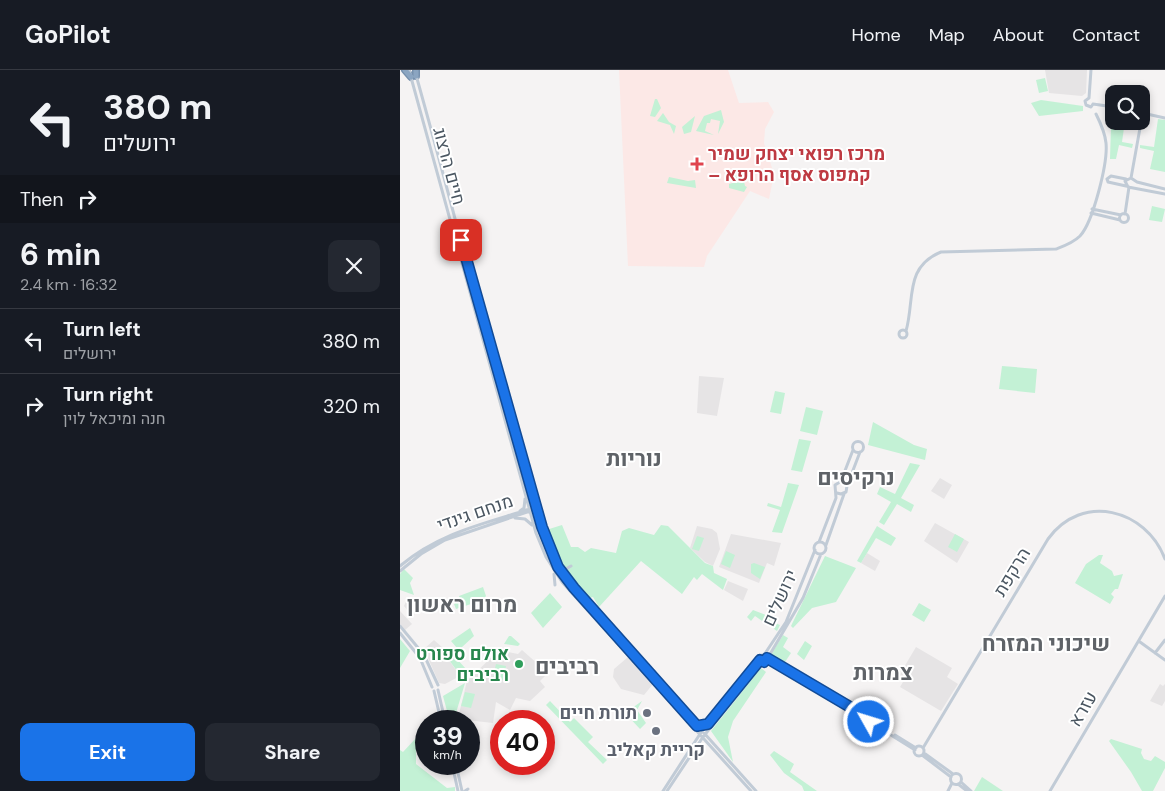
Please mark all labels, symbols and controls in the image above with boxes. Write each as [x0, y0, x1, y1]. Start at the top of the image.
text: GoPilot [25, 19, 111, 50]
text: Home [851, 23, 901, 47]
text: Map [929, 23, 965, 47]
text: About [993, 23, 1044, 47]
text: Contact [1072, 23, 1140, 47]
text: 380 m [103, 84, 212, 130]
map controls [1105, 85, 1150, 130]
button: search [1105, 85, 1150, 130]
icon: left [20, 90, 85, 155]
street label: חיים הרצוג [427, 124, 471, 208]
text: ירושלים [103, 129, 176, 158]
place label: מרכז רפואי יצחק שמיר – קמפוס אסף הרופא [708, 142, 885, 187]
marker: מרכז רפואי יצחק שמיר – קמפוס אסף הרופא [690, 157, 704, 171]
icon: right [73, 185, 101, 213]
text: Then [20, 187, 63, 212]
pin [440, 219, 482, 261]
icon: arrive [447, 226, 475, 254]
text: 6 min [20, 235, 101, 274]
button: close [328, 240, 380, 292]
text: 2.4 km · 16:32 [20, 274, 117, 295]
text: Turn left [63, 317, 141, 342]
icon: left [20, 327, 48, 355]
text: 380 m [322, 329, 380, 354]
text: ירושלים [63, 343, 116, 364]
text: Turn right [63, 382, 153, 407]
icon: right [20, 392, 48, 420]
text: 320 m [323, 394, 380, 419]
text: חנה ומיכאל לוין [63, 408, 166, 429]
district label: נוריות [606, 444, 662, 473]
district label: נרקיסים [817, 463, 895, 492]
street label: מנחם גינדי [434, 489, 516, 537]
street label: הרקפת [988, 543, 1036, 601]
street label: ירושלים [756, 566, 804, 630]
district label: מרום ראשון [407, 590, 517, 619]
district label: שיכוני המזרח [982, 629, 1110, 658]
place label: אולם ספורט רביבים [416, 642, 509, 687]
district label: רביבים [535, 652, 599, 681]
marker: אולם ספורט רביבים [513, 658, 525, 670]
district label: צמרות [853, 658, 913, 687]
street label: עזרא [1063, 687, 1103, 731]
position arrow [842, 695, 894, 747]
place label: תורת חיים [560, 701, 637, 725]
marker: תורת חיים [641, 707, 653, 719]
speed limit sign: 40 [490, 710, 555, 775]
text: 39 [432, 720, 463, 753]
button: Exit [20, 723, 195, 781]
button: Share [205, 723, 380, 781]
marker: קריית קאליב [650, 725, 662, 737]
place label: קריית קאליב [607, 738, 705, 762]
text: km/h [433, 747, 462, 763]

